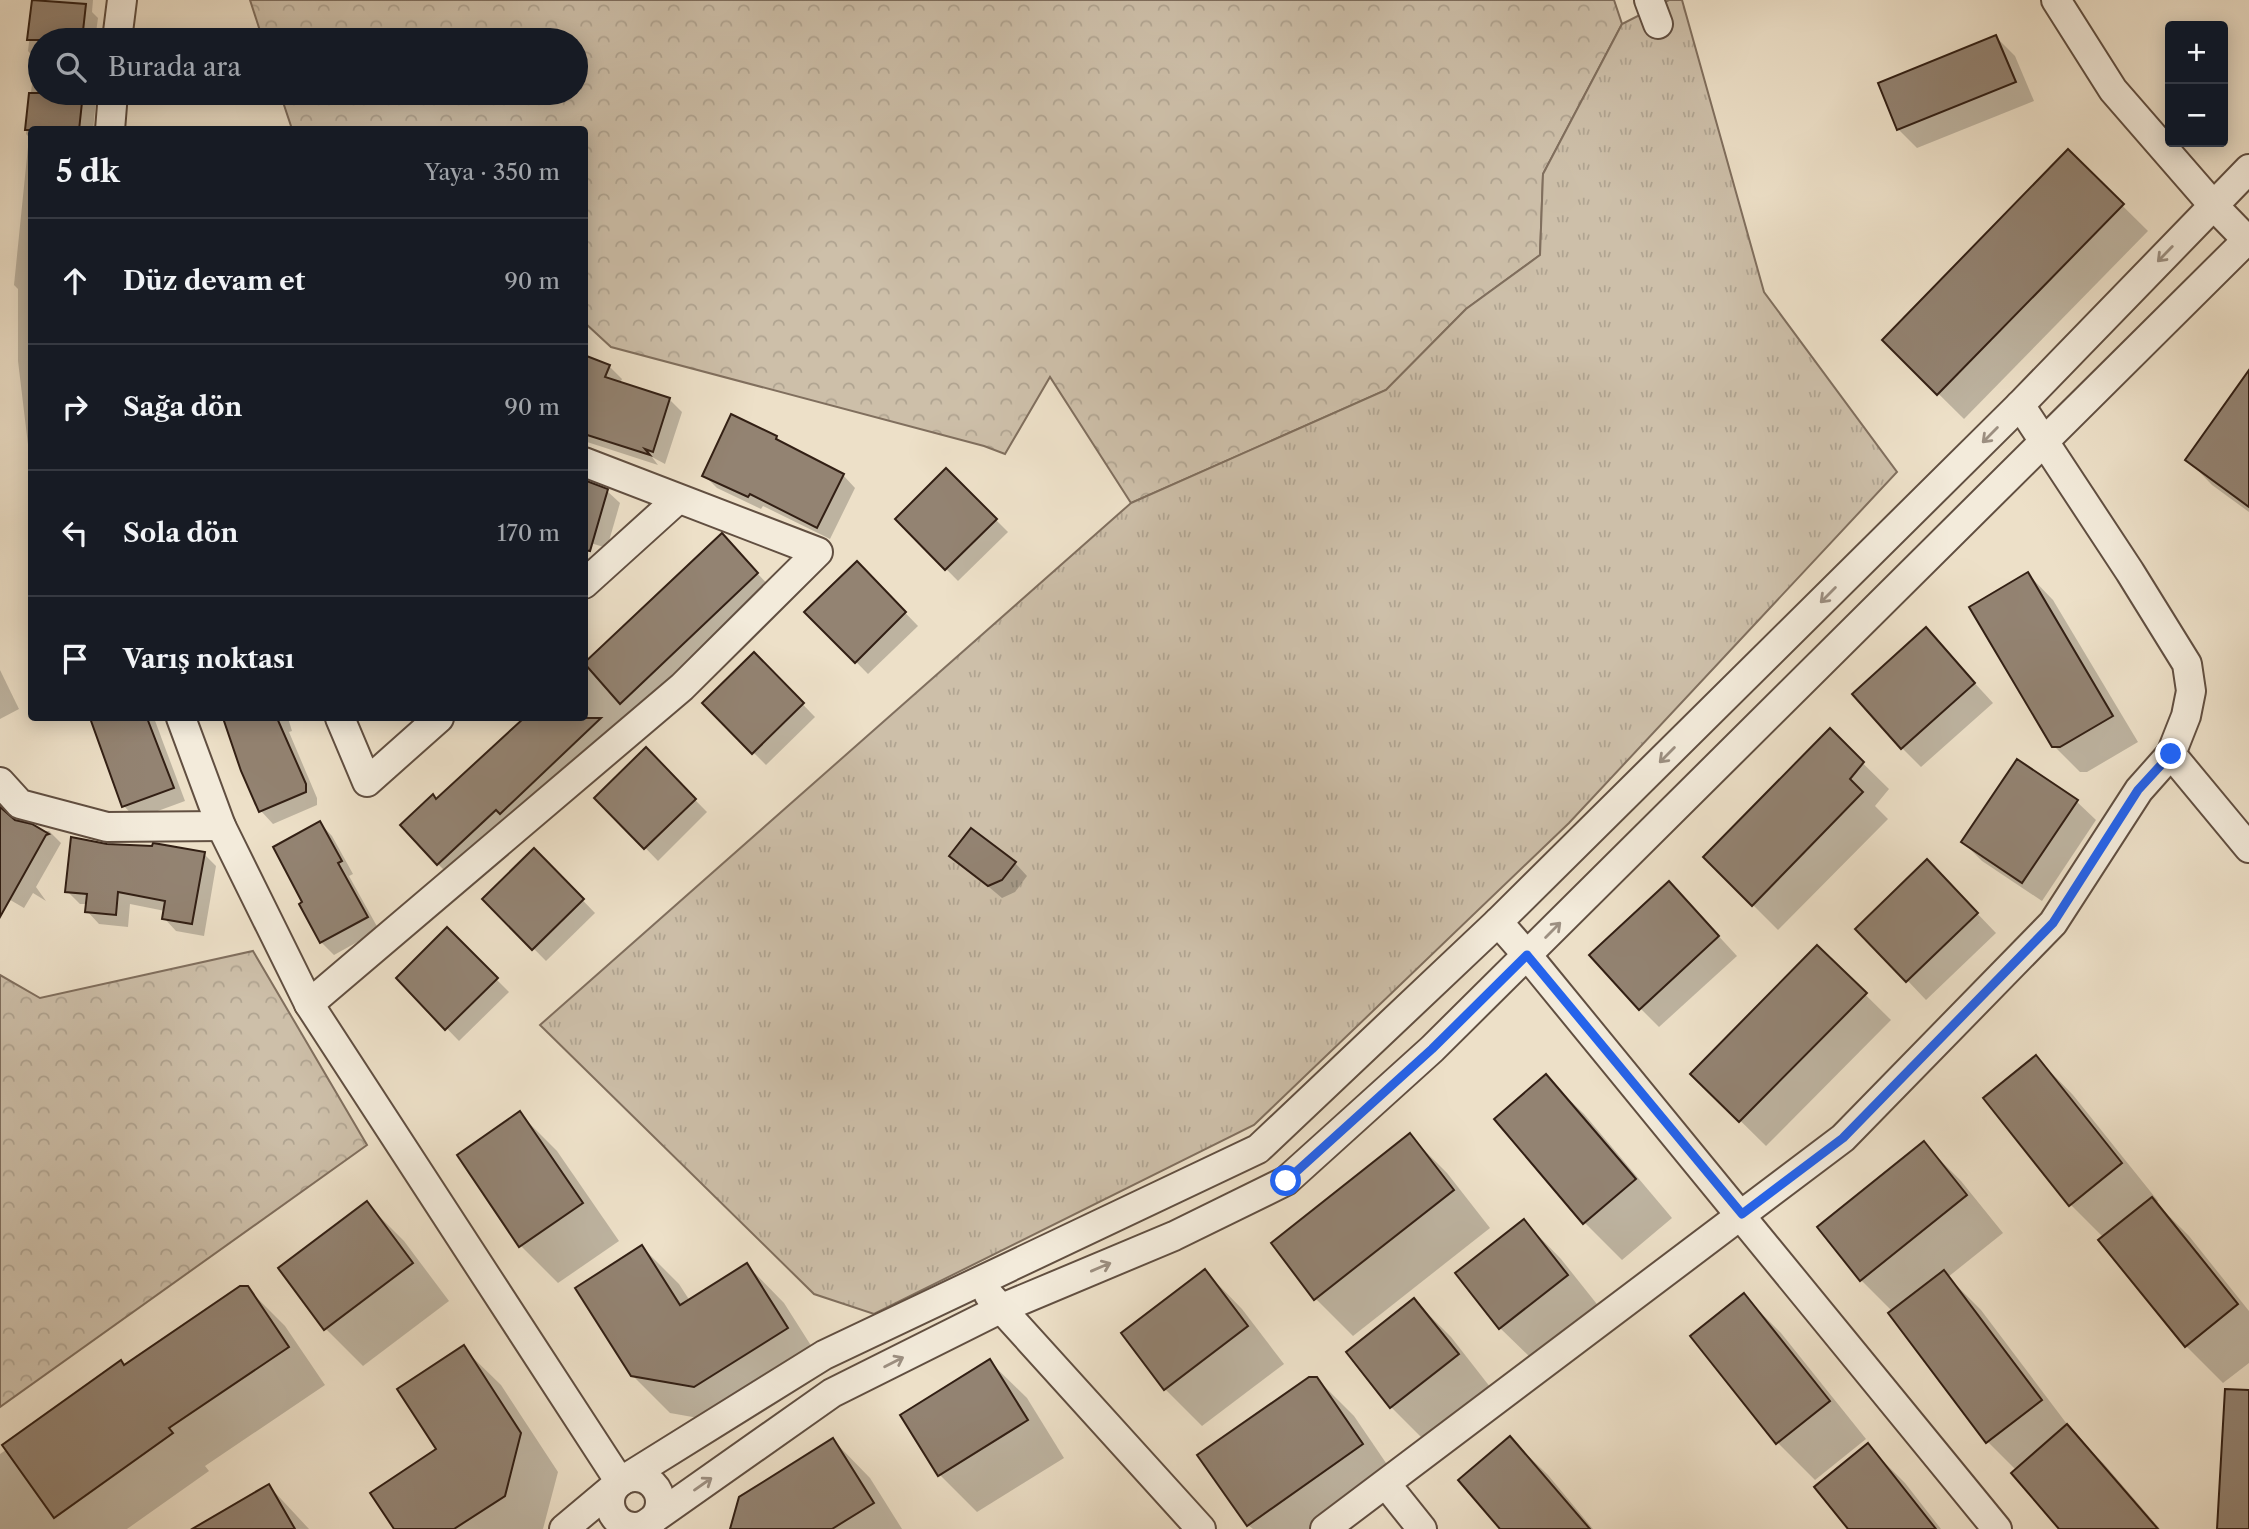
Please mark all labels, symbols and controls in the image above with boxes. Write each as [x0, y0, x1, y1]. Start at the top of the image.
map controls [2165, 21, 2228, 147]
button: + [2165, 21, 2228, 84]
search box [28, 28, 588, 105]
icon: search [52, 48, 90, 86]
text: Burada ara [108, 51, 241, 83]
button: − [2165, 84, 2228, 147]
text: 5 dk [56, 153, 120, 190]
text: Yaya · 350 m [424, 158, 560, 186]
one-way arrow [2157, 245, 2174, 262]
icon: ahead [56, 262, 94, 300]
text: Düz devam et [123, 265, 305, 297]
text: 90 m [504, 267, 560, 295]
icon: right [56, 388, 94, 426]
text: Sağa dön [123, 391, 242, 423]
text: 90 m [504, 393, 560, 421]
one-way arrow [1981, 426, 1998, 443]
icon: left [56, 514, 94, 552]
text: Sola dön [123, 517, 238, 549]
text: 170 m [497, 519, 560, 547]
one-way arrow [1820, 586, 1837, 603]
icon: arrive [56, 640, 94, 678]
text: Varış noktası [123, 643, 294, 675]
route end [2155, 738, 2186, 769]
one-way arrow [1658, 746, 1675, 763]
one-way arrow [1544, 921, 1561, 938]
route start [1270, 1165, 1301, 1196]
one-way arrow [1090, 1260, 1111, 1273]
one-way arrow [884, 1355, 904, 1369]
one-way arrow [693, 1477, 712, 1492]

